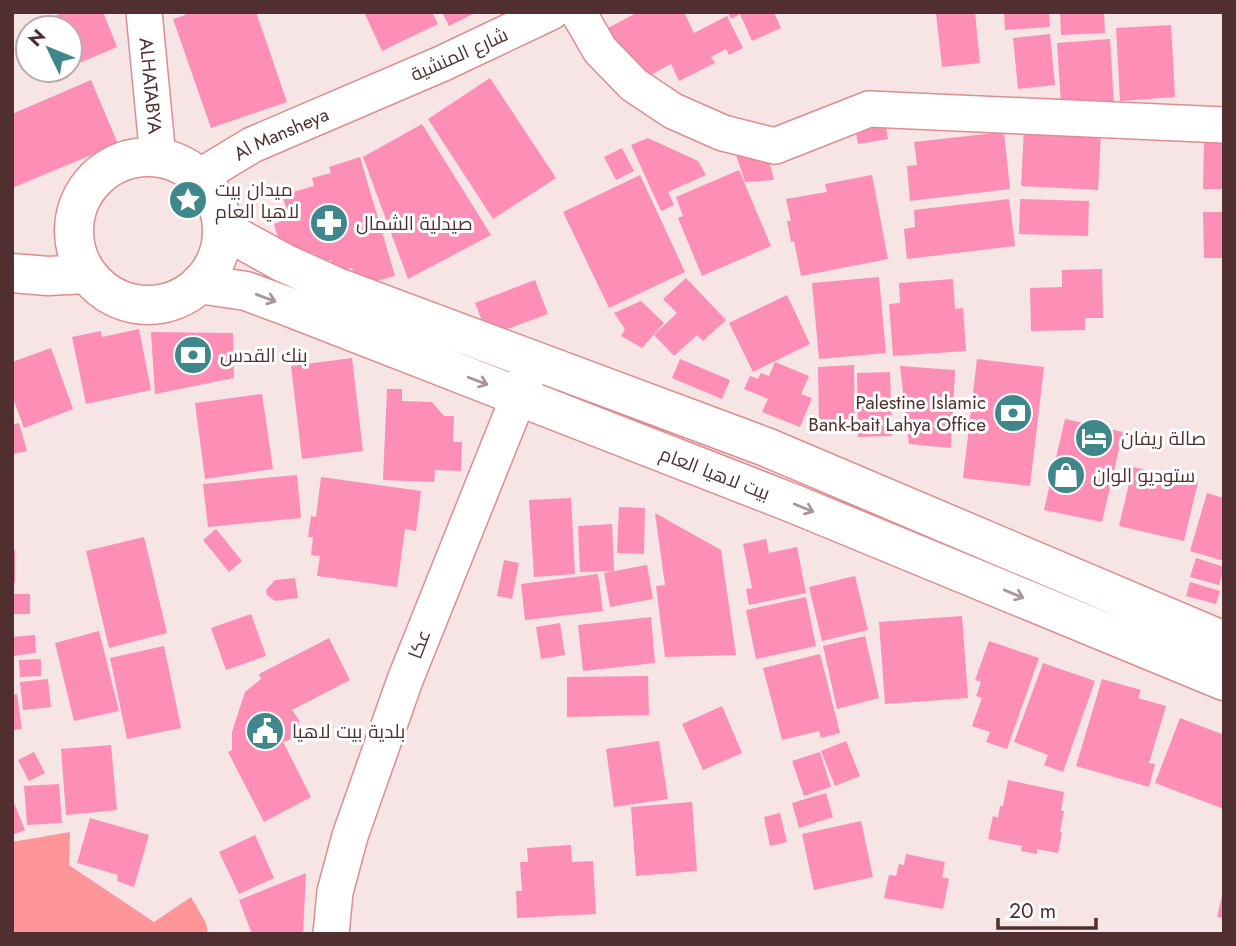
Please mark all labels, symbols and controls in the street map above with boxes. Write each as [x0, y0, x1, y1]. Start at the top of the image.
north arrow [14, 14, 84, 84]
street label: شارع المنشية [406, 21, 512, 88]
text: N [22, 23, 52, 52]
street label: ALHATABYA [133, 36, 169, 136]
street label: Al Mansheya [228, 101, 333, 167]
place label: ميدان بيت لاهيا العام [215, 176, 299, 225]
place icon: ميدان بيت لاهيا العام [167, 179, 209, 221]
pharmacy icon: صيدلية الشمال [308, 202, 350, 244]
place label: صيدلية الشمال [356, 210, 473, 237]
one-way arrow [254, 293, 276, 305]
bank icon: بنك القدس [172, 334, 214, 376]
place label: بنك القدس [220, 342, 308, 369]
one-way arrow [466, 375, 488, 388]
place label: Palestine Islamic Bank-bait Lahya Office [808, 389, 986, 438]
bank icon: Palestine Islamic Bank-bait Lahya Office [992, 392, 1034, 434]
hotel icon: صالة ريفان [1073, 417, 1115, 459]
place label: صالة ريفان [1121, 425, 1206, 452]
street label: بيت لاهيا العام [656, 440, 774, 507]
shop icon: ستوديو الوان [1045, 454, 1087, 496]
place label: ستوديو الوان [1093, 462, 1195, 489]
one-way arrow [792, 502, 814, 515]
one-way arrow [1003, 589, 1025, 602]
street label: عكا [402, 626, 437, 663]
public building icon: بلدية بيت لاهيا [244, 710, 286, 752]
place label: بلدية بيت لاهيا [292, 718, 405, 745]
scale bar [998, 886, 1096, 930]
text: 20 m [1009, 896, 1056, 926]

